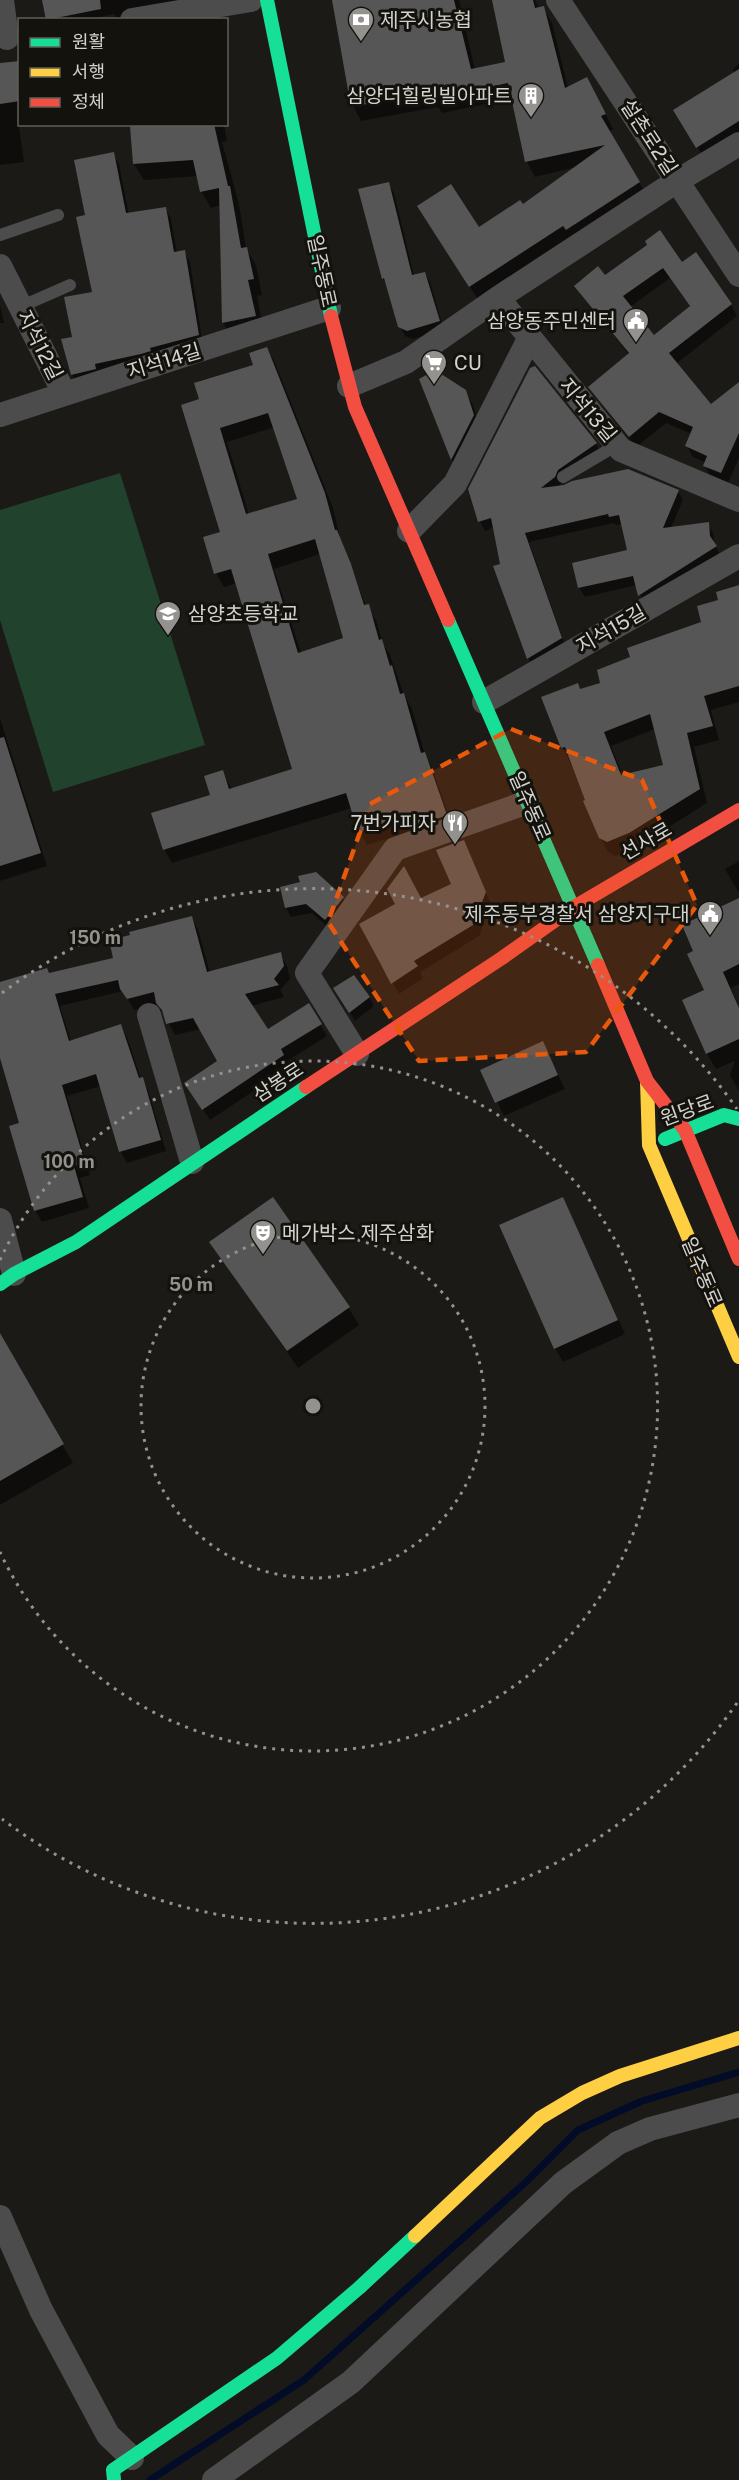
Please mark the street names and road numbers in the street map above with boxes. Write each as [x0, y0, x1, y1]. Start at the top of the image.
street label: 설촌로2길 [616, 95, 682, 179]
street label: 일주동로 [303, 233, 341, 309]
street label: 지석12길 [12, 306, 68, 384]
street label: 지석14길 [124, 338, 204, 384]
street label: 지석13길 [554, 373, 622, 447]
street label: 지석15길 [572, 600, 650, 658]
street label: 일주동로 [504, 767, 556, 845]
street label: 선사로 [616, 817, 676, 865]
street label: 삼봉로 [248, 1057, 308, 1107]
street label: 원당로 [657, 1089, 717, 1131]
street label: 일주동로 [677, 1233, 727, 1311]

